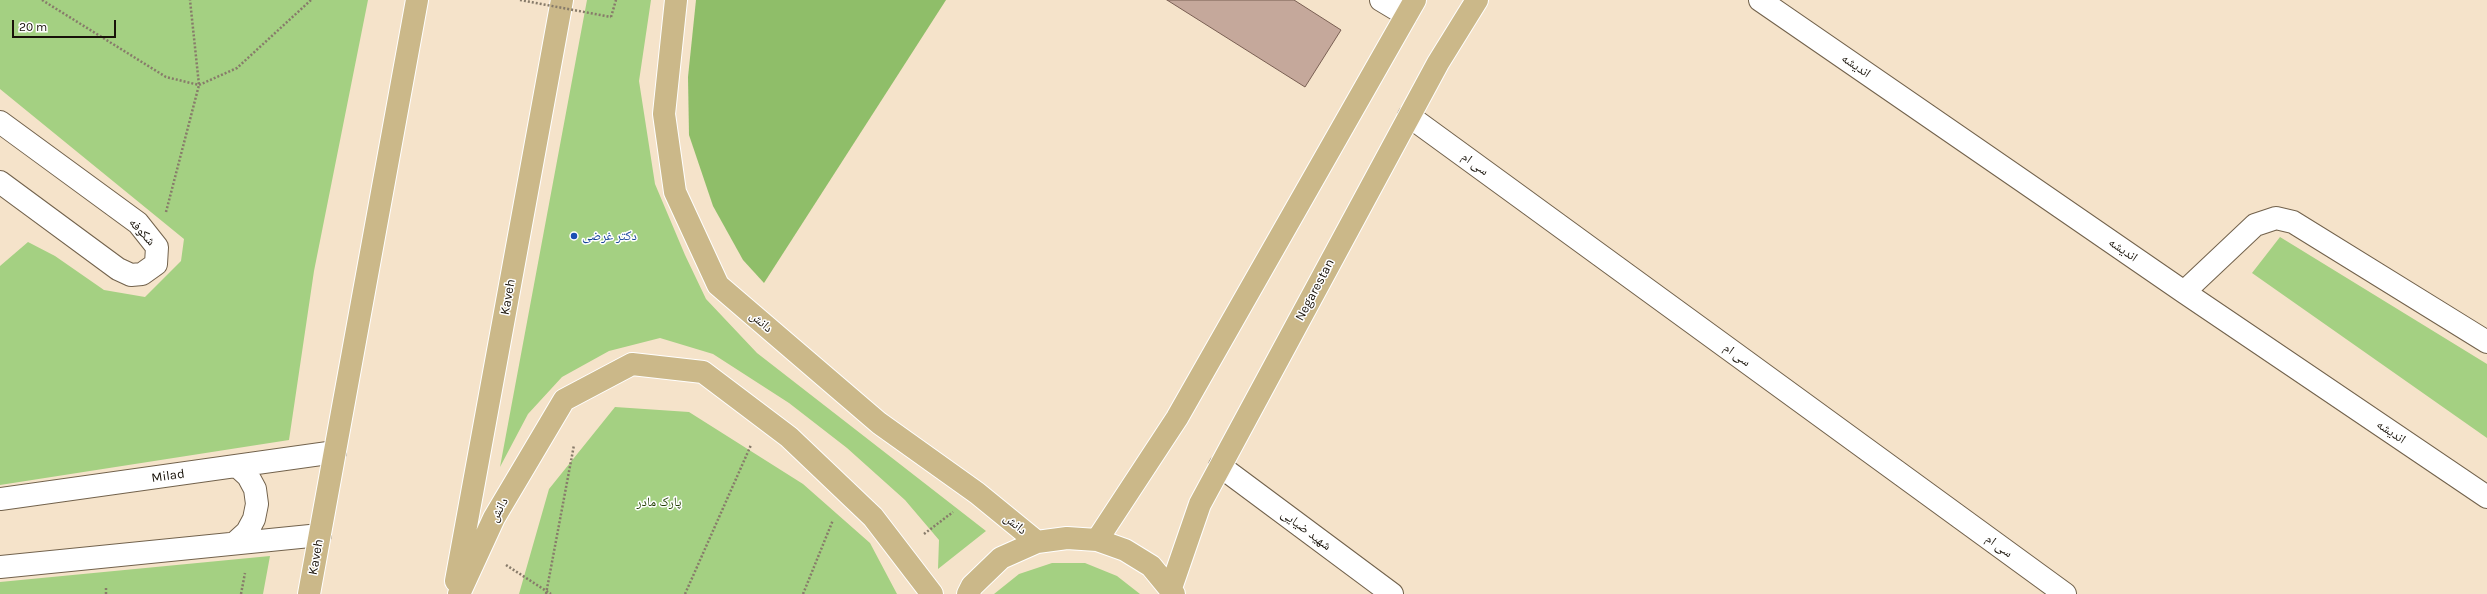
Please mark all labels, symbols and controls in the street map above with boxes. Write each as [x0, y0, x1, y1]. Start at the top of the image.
scale bar [14, 12, 118, 38]
text: 20 m [19, 20, 47, 34]
street label: اندیشه [1839, 50, 1873, 82]
street label: سی ام [1458, 149, 1492, 179]
street label: شکوفه [125, 215, 159, 249]
place label: دکتر غرضی [582, 228, 637, 244]
marker: دکتر غرضی [569, 231, 579, 241]
street label: اندیشه [2106, 234, 2140, 266]
street label: Negarestan [1292, 256, 1338, 324]
street label: Kaveh [497, 278, 519, 316]
street label: دانش [746, 308, 776, 336]
street label: سی ام [1720, 340, 1754, 370]
street label: اندیشه [2373, 417, 2409, 447]
street label: Milad [150, 466, 186, 486]
park label: پارک مادر [637, 494, 681, 510]
street label: دانش [486, 495, 512, 525]
street label: شهید ضیایی [1278, 506, 1334, 554]
street label: دانش [1000, 510, 1030, 538]
street label: سی ام [1982, 531, 2016, 561]
street label: Kaveh [305, 538, 327, 576]

